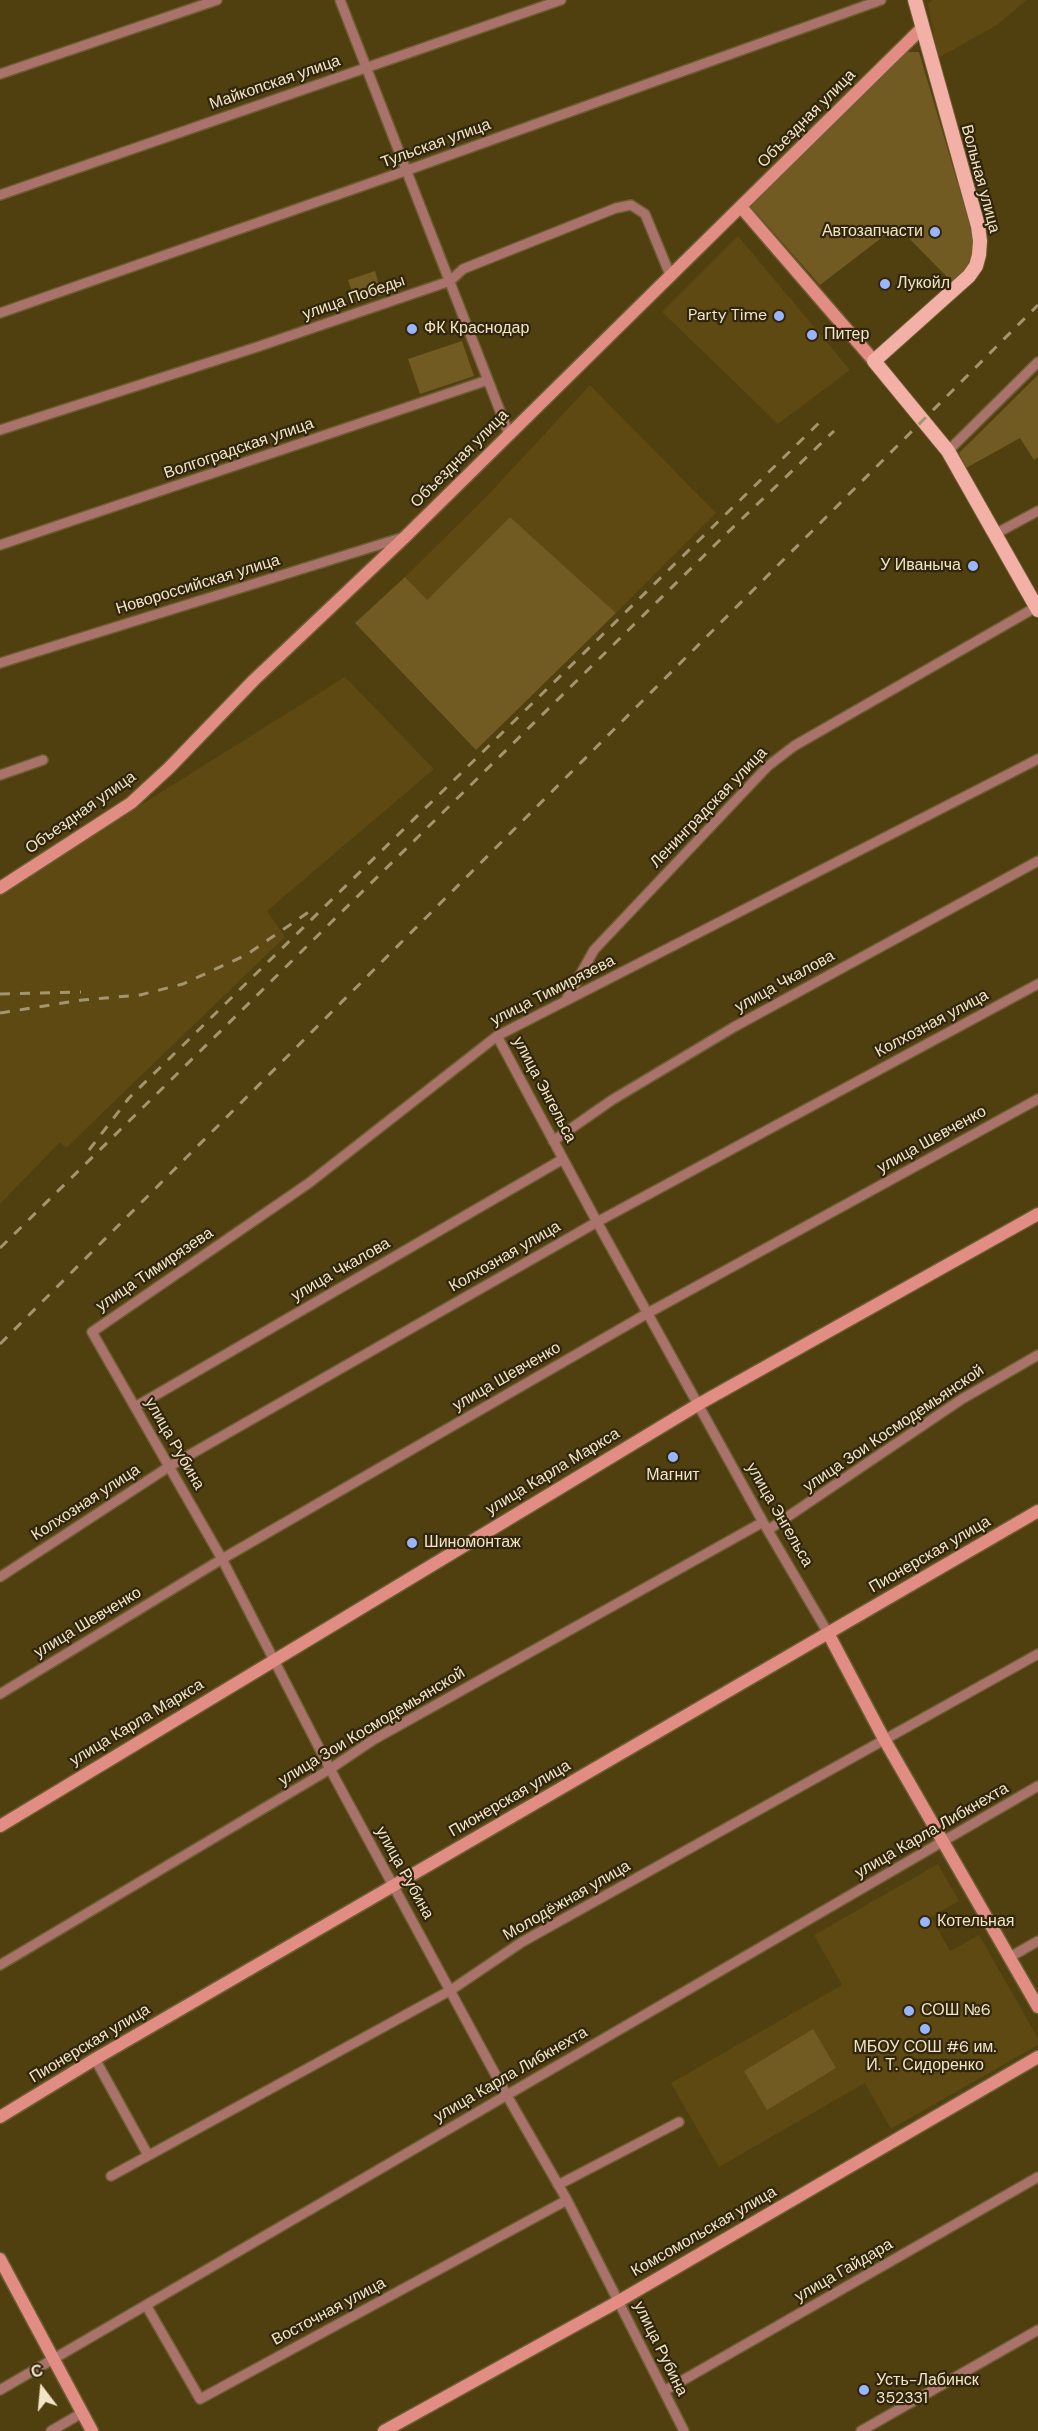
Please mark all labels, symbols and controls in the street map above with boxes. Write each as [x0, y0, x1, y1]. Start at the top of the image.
street label: Майкопская улица [207, 52, 343, 114]
street label: Объездная улица [754, 66, 860, 172]
street label: Тульская улица [379, 115, 493, 173]
street label: Вольная улица [956, 123, 1004, 235]
place label: Автозапчасти [822, 222, 923, 242]
marker: Автозапчасти [928, 225, 942, 239]
street label: улица Победы [300, 272, 408, 324]
place label: Лукойл [897, 274, 950, 294]
marker: Лукойл [878, 277, 892, 291]
place label: Party Time [688, 306, 767, 326]
marker: Party Time [772, 309, 786, 323]
place label: ФК Краснодар [424, 319, 529, 339]
marker: ФК Краснодар [405, 322, 419, 336]
place label: Питер [824, 325, 869, 345]
marker: Питер [805, 328, 819, 342]
street label: Объездная улица [407, 406, 513, 512]
street label: Волгоградская улица [162, 414, 316, 484]
street label: Новороссийская улица [114, 551, 282, 619]
place label: У Иваныча [880, 556, 961, 576]
marker: У Иваныча [966, 559, 980, 573]
street label: Ленинградская улица [646, 744, 772, 872]
street label: Объездная улица [22, 768, 140, 858]
street label: улица Чкалова [732, 947, 838, 1017]
street label: улица Тимирязева [488, 951, 618, 1031]
street label: Колхозная улица [872, 986, 992, 1062]
street label: улица Энгельса [508, 1034, 580, 1146]
street label: улица Шевченко [874, 1102, 990, 1178]
street label: Колхозная улица [446, 1217, 564, 1297]
street label: улица Тимирязева [93, 1224, 217, 1316]
street label: улица Чкалова [288, 1234, 394, 1306]
street label: улица Шевченко [449, 1338, 565, 1416]
street label: улица Зои Космодемьянской [800, 1361, 988, 1497]
street label: улица Рубина [140, 1395, 208, 1493]
street label: улица Карла Маркса [483, 1424, 623, 1520]
marker: Магнит [666, 1450, 680, 1464]
street label: улица Энгельса [741, 1460, 817, 1570]
street label: Колхозная улица [28, 1461, 144, 1545]
place label: Магнит [646, 1466, 700, 1486]
street label: Пионерская улица [866, 1512, 994, 1598]
place label: Шиномонтаж [424, 1533, 521, 1553]
marker: Шиномонтаж [405, 1536, 419, 1550]
street label: улица Шевченко [31, 1583, 145, 1663]
street label: улица Зои Космодемьянской [275, 1664, 469, 1790]
street label: улица Карла Маркса [67, 1675, 207, 1771]
street label: Пионерская улица [446, 1756, 574, 1842]
street label: улица Карла Либкнехта [852, 1779, 1012, 1883]
street label: улица Рубина [371, 1823, 437, 1923]
street label: Молодёжная улица [500, 1857, 634, 1945]
place label: Котельная [937, 1912, 1014, 1932]
marker: Котельная [918, 1915, 932, 1929]
street label: Пионерская улица [26, 2000, 154, 2088]
place label: СОШ №6 [921, 2001, 991, 2021]
marker: СОШ №6 [902, 2004, 916, 2018]
marker: МБОУ СОШ #6 им. И. Т. Сидоренко [918, 2022, 932, 2036]
street label: улица Карла Либкнехта [431, 2023, 591, 2127]
place label: МБОУ СОШ #6 им. И. Т. Сидоренко [853, 2038, 997, 2076]
street label: Комсомольская улица [628, 2183, 780, 2281]
street label: улица Гайдара [792, 2235, 896, 2307]
street label: Восточная улица [269, 2274, 389, 2350]
street label: улица Рубина [629, 2299, 691, 2399]
north arrow [12, 2359, 72, 2419]
text: С [28, 2360, 45, 2383]
place label: Усть-Лабинск 352331 [876, 2371, 979, 2409]
marker: Усть-Лабинск 352331 [857, 2383, 871, 2397]

